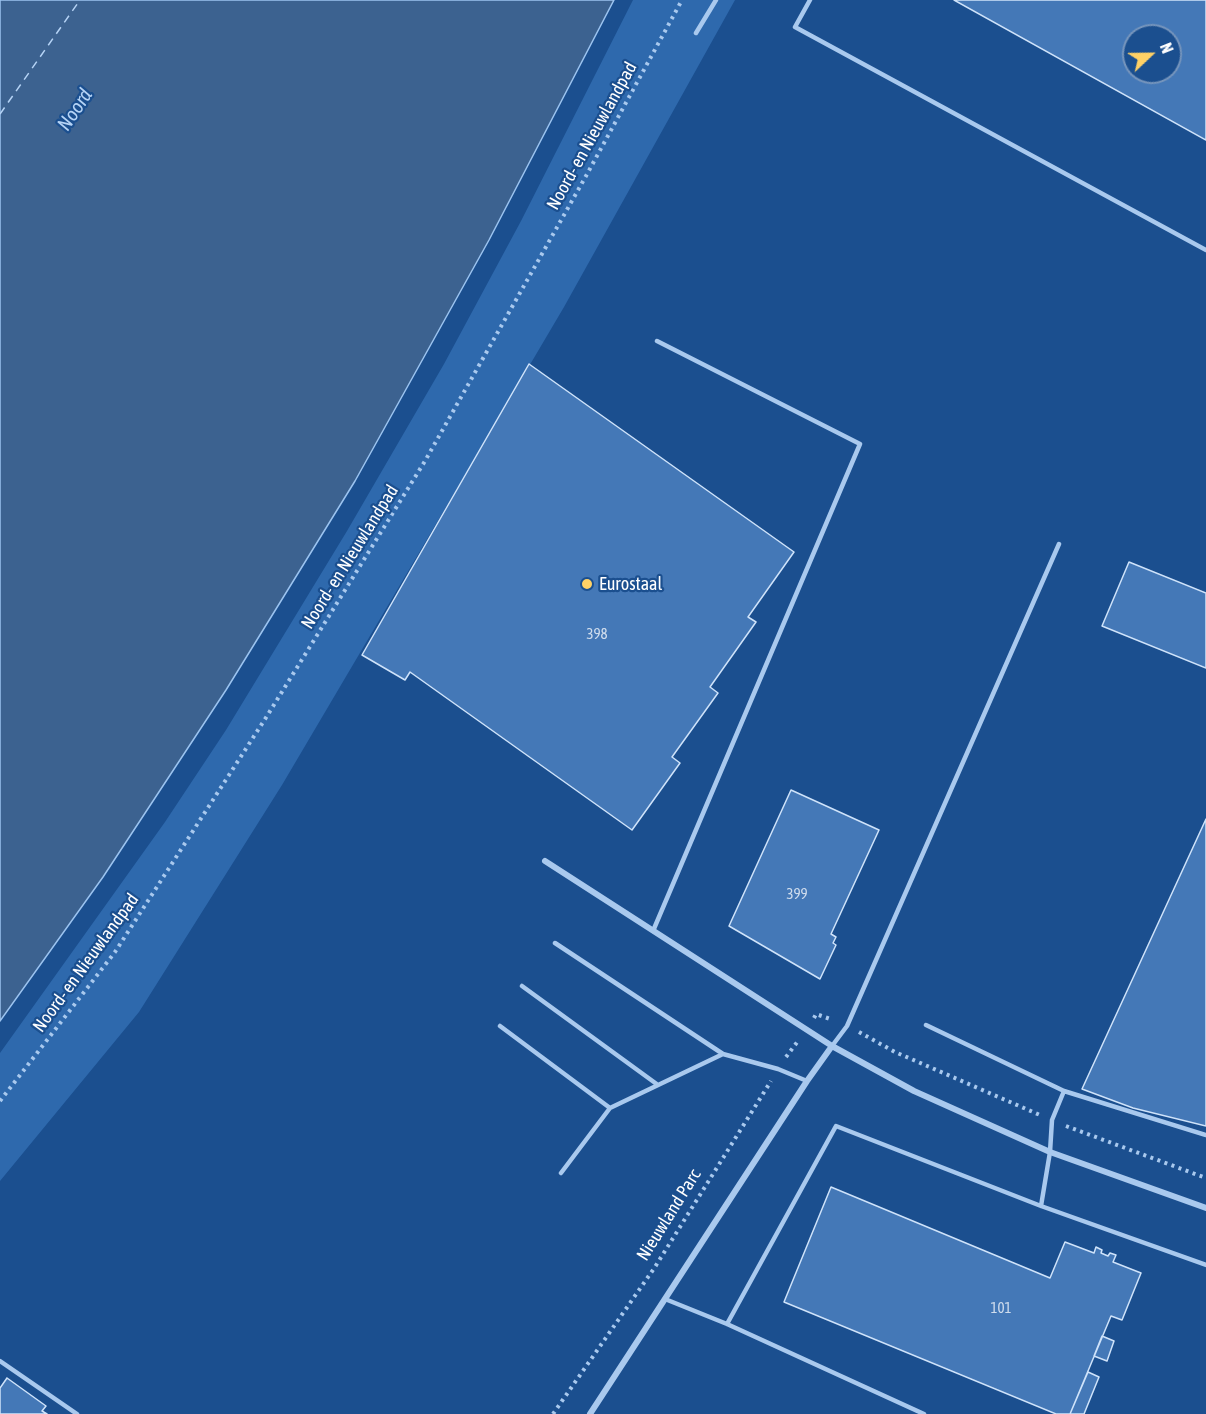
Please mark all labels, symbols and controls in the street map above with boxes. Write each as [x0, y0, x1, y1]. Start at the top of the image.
north arrow [1122, 24, 1182, 84]
text: N [1157, 40, 1177, 56]
street label: Noord- en Nieuwlandpad [542, 58, 642, 214]
water label: Noord [52, 84, 98, 136]
street label: Noord- en Nieuwlandpad [297, 481, 403, 633]
place label: Eurostaal [599, 573, 662, 595]
marker: Eurostaal [580, 577, 594, 591]
house number: 398 [586, 625, 608, 643]
house number: 399 [786, 885, 808, 903]
street label: Noord- en Nieuwlandpad [28, 890, 144, 1036]
street label: Nieuwland Parc [632, 1165, 706, 1265]
house number: 101 [990, 1299, 1012, 1317]

